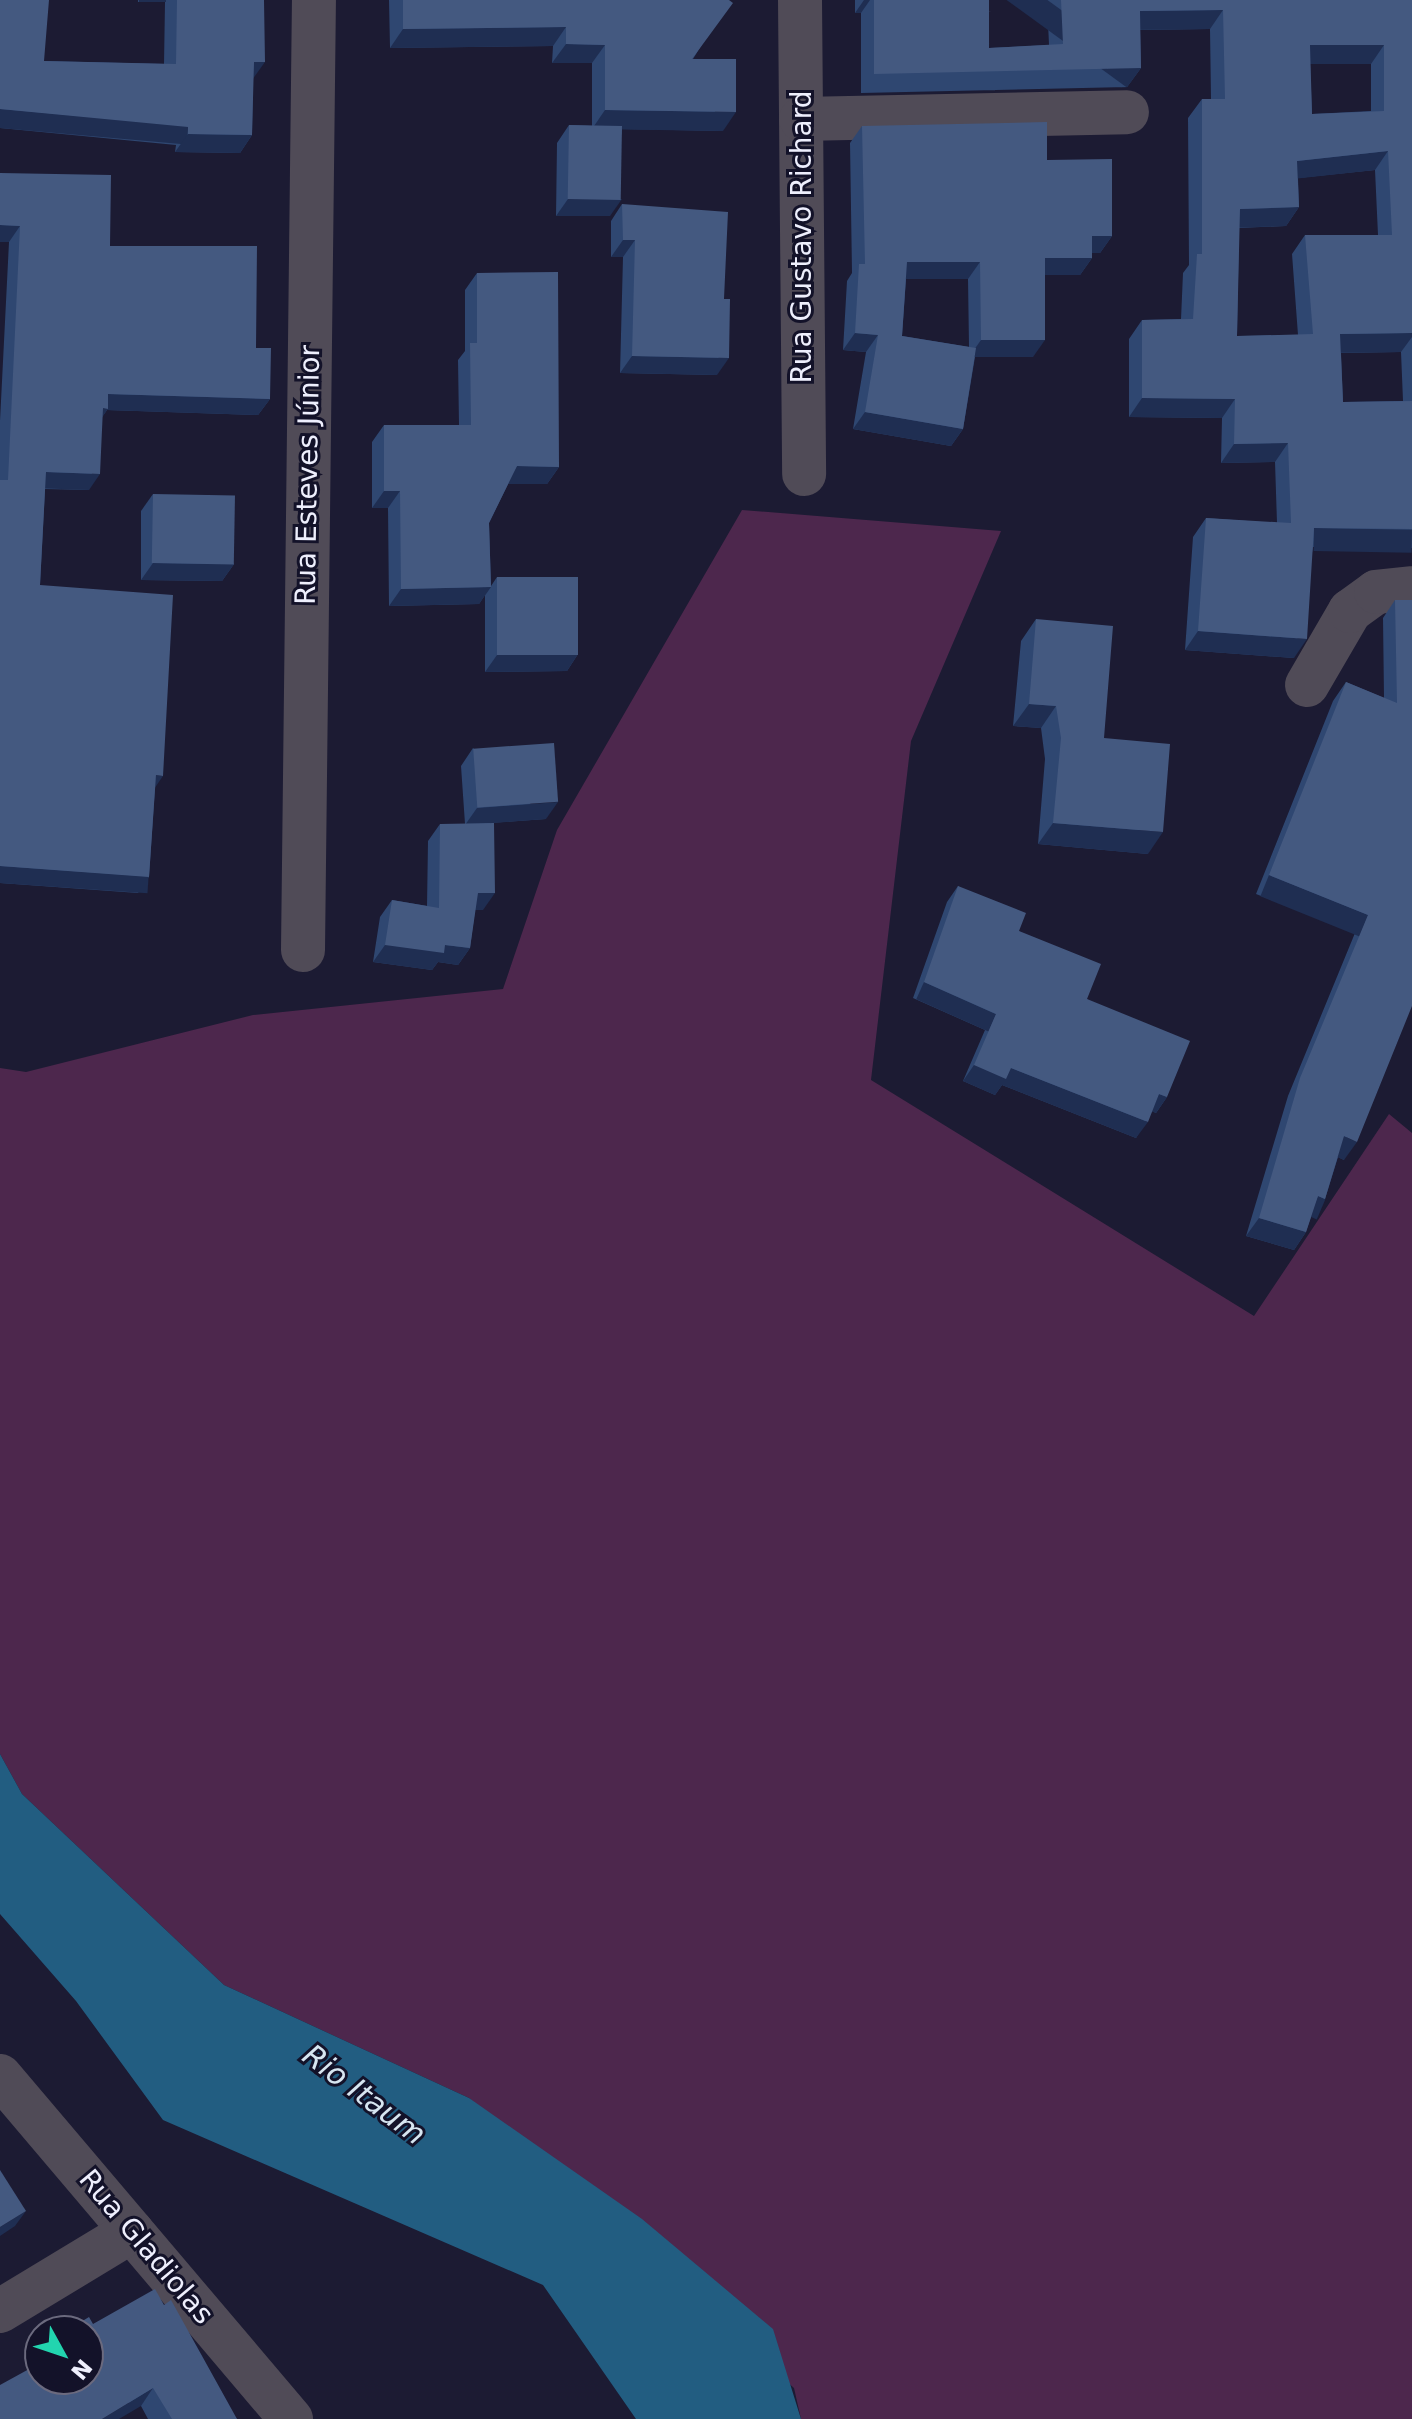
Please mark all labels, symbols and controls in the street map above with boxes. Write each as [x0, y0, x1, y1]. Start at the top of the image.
street label: Rua Gustavo Richard [785, 90, 819, 384]
street label: Rua Esteves Júnior [289, 345, 327, 605]
water label: Rio Itaum [296, 2037, 432, 2153]
street label: Rua Gladiolas [72, 2163, 220, 2331]
north arrow [24, 2315, 104, 2395]
text: N [66, 2354, 97, 2385]

